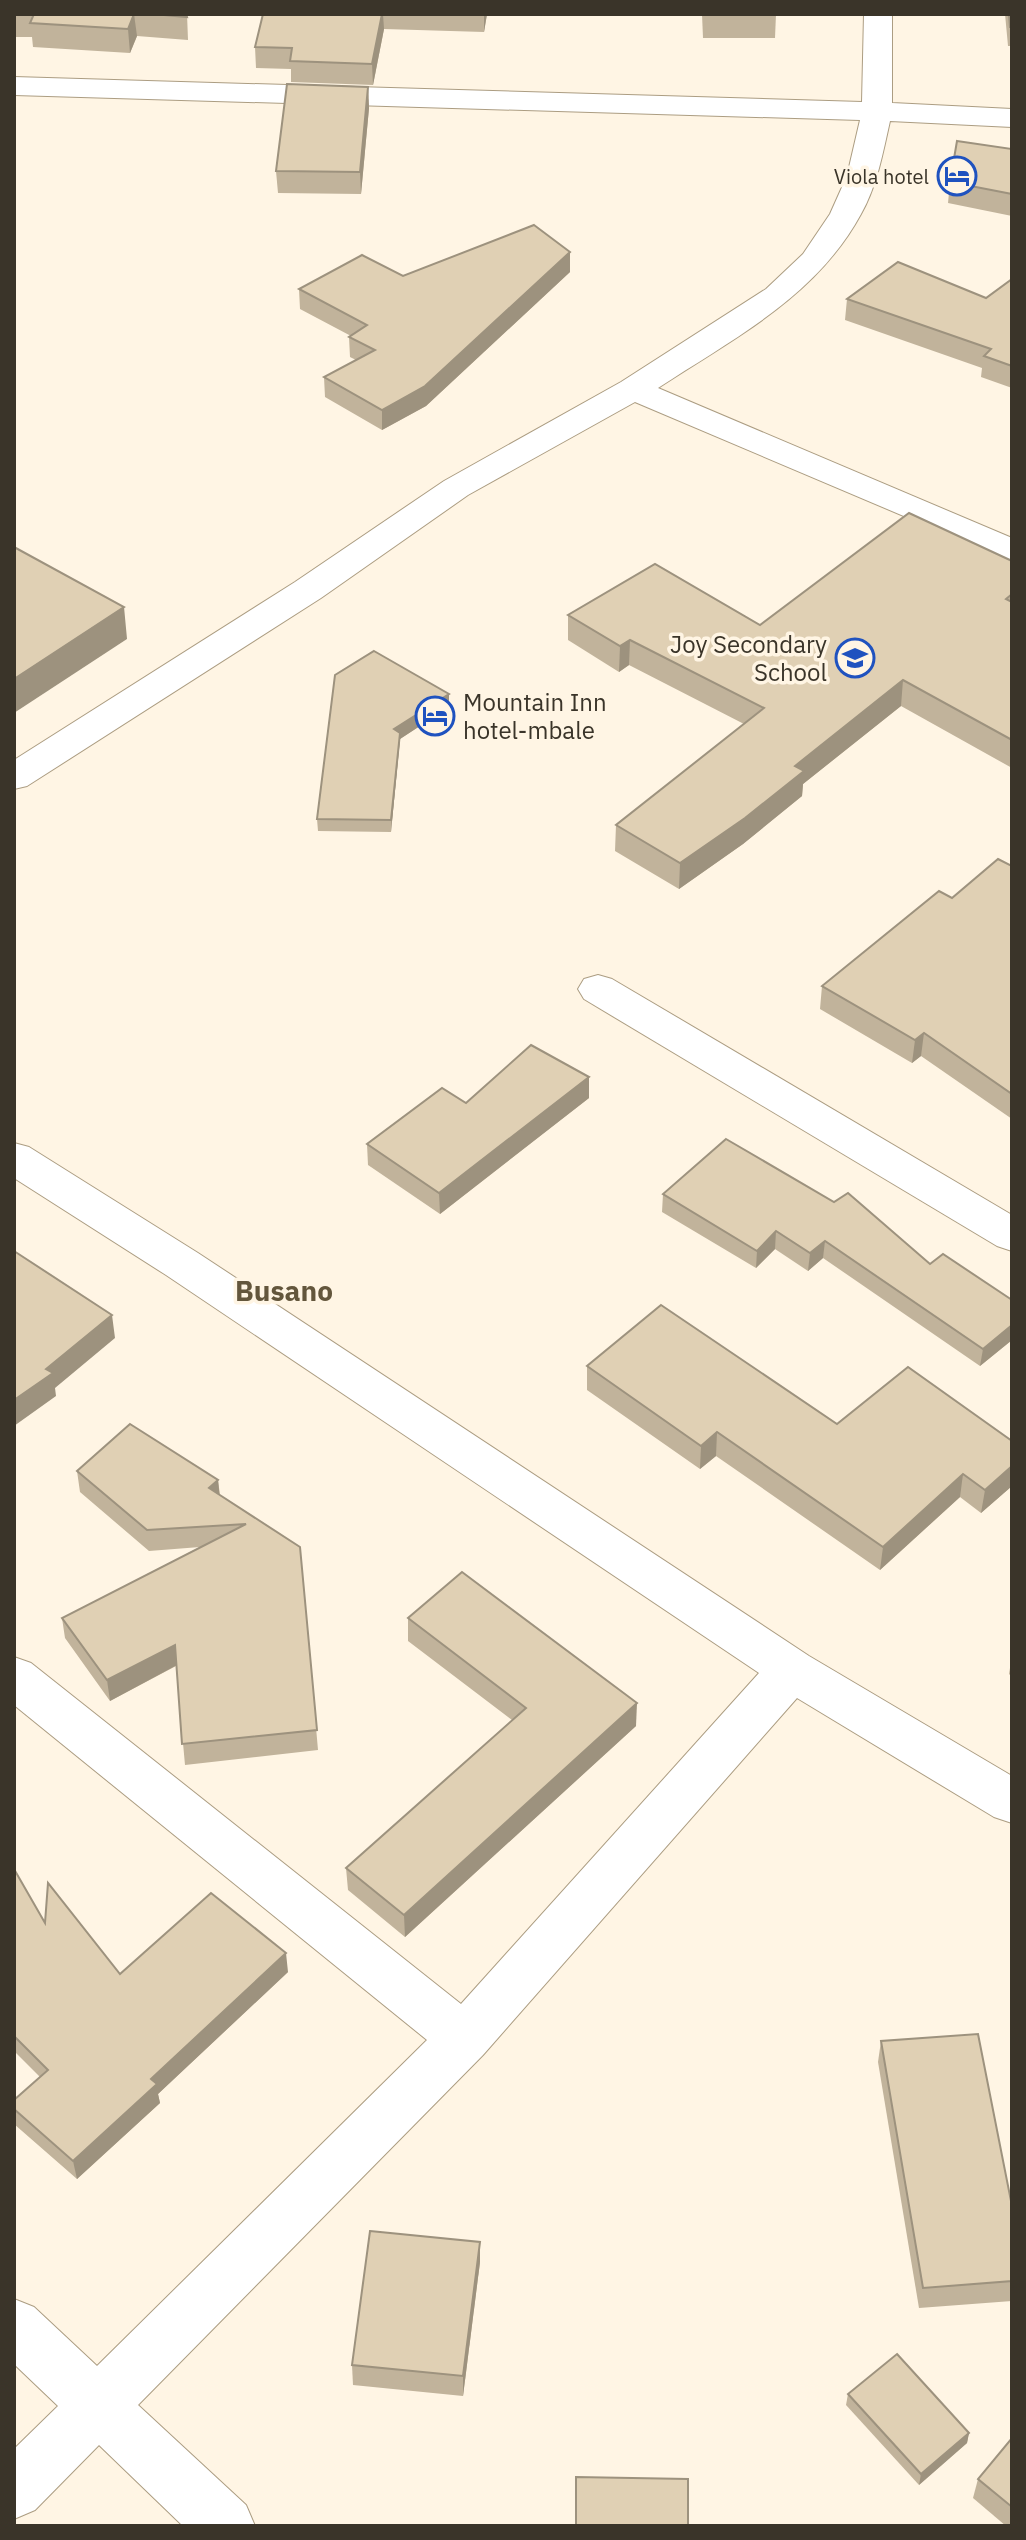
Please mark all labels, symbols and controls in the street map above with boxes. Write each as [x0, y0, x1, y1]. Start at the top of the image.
hotel icon: Viola hotel [936, 155, 978, 197]
place label: Viola hotel [834, 163, 929, 190]
place label: Joy Secondary School [670, 628, 827, 688]
school or university icon: Joy Secondary School [834, 637, 876, 679]
place label: Mountain Inn hotel-mbale [463, 686, 607, 746]
hotel icon: Mountain Inn hotel-mbale [414, 695, 456, 737]
district label: Busano [235, 1272, 333, 1309]

